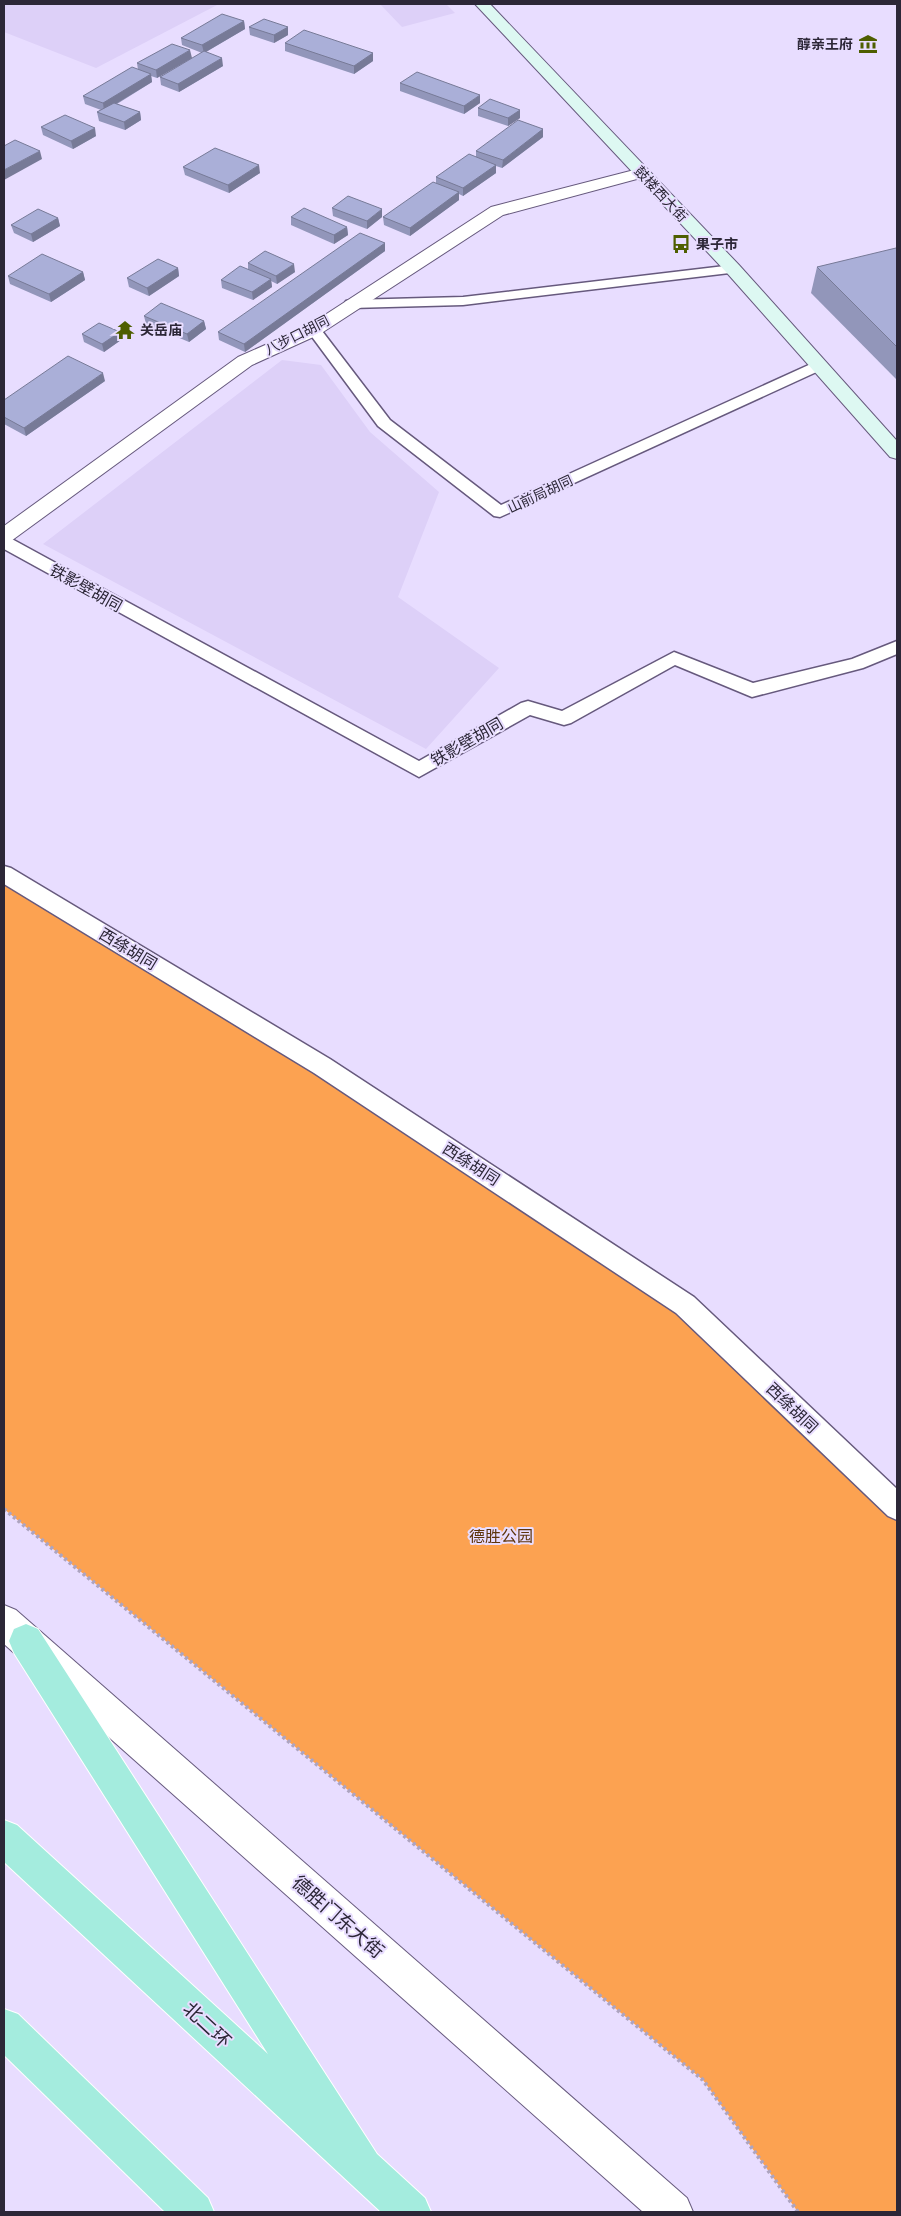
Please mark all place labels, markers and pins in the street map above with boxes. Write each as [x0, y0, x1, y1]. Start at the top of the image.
museum icon: 醇亲王府 [857, 33, 879, 55]
place label: 醇亲王府 [797, 36, 853, 52]
bus stop icon: 果子市 [670, 233, 692, 255]
place label: 果子市 [696, 236, 738, 252]
temple icon: 关岳庙 [114, 319, 136, 341]
place label: 关岳庙 [140, 322, 182, 338]

